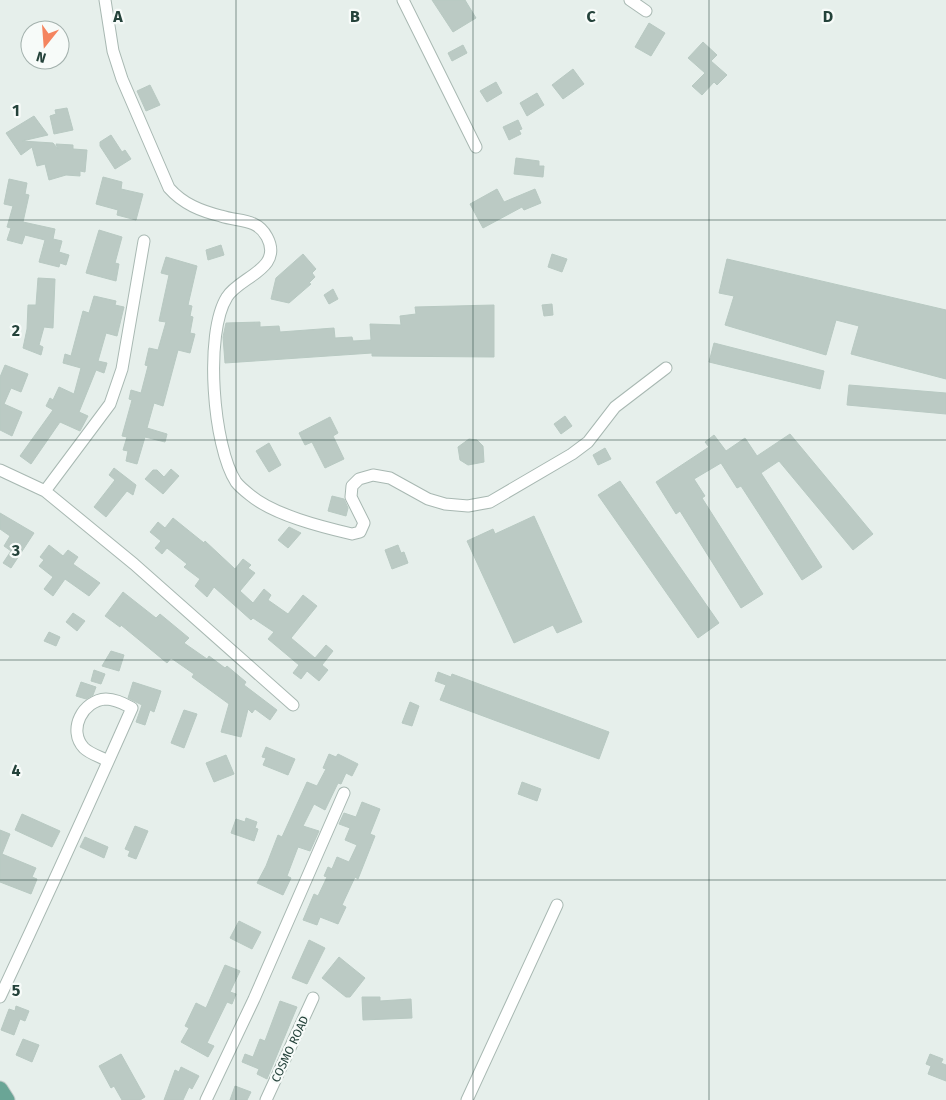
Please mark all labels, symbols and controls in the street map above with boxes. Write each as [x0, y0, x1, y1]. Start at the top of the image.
text: A [112, 7, 123, 26]
text: B [350, 7, 360, 26]
text: C [586, 7, 596, 26]
text: D [823, 7, 833, 26]
north arrow [20, 20, 70, 70]
text: N [34, 47, 48, 66]
text: 1 [12, 101, 20, 120]
text: 2 [12, 321, 20, 340]
text: 3 [11, 541, 20, 560]
text: 4 [11, 761, 21, 780]
text: 5 [12, 981, 21, 1000]
street label: COSMO ROAD [268, 1013, 312, 1085]

